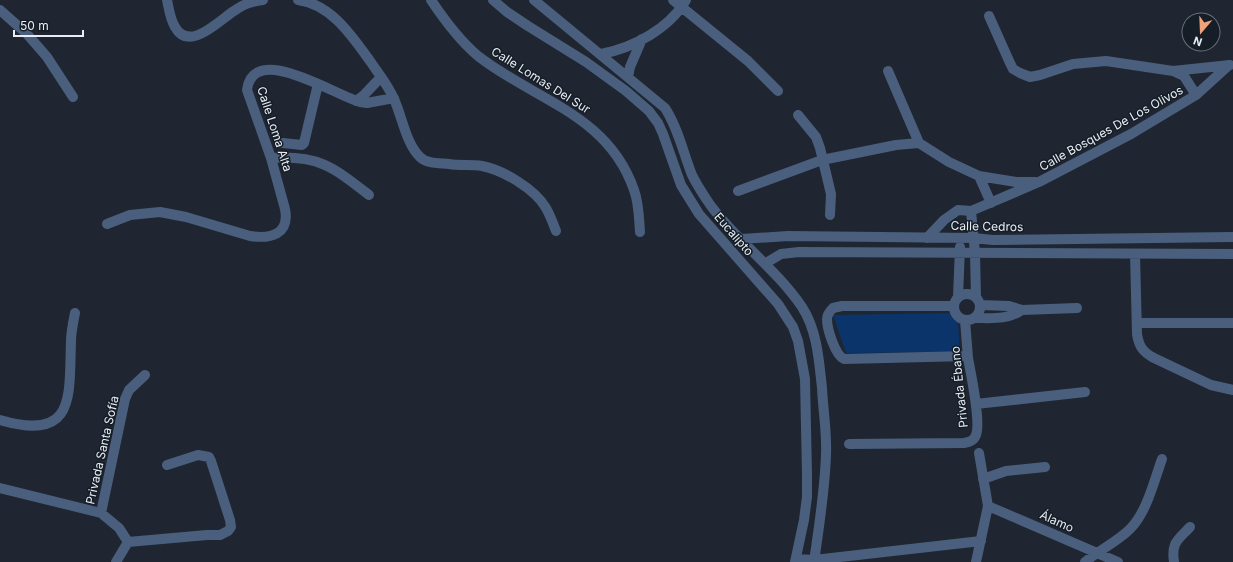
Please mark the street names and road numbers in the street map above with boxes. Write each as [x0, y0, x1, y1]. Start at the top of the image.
street label: Calle Lomas Del Sur [489, 43, 594, 117]
street label: Calle Bosques De Los Olivos [1037, 82, 1185, 174]
street label: Calle Loma Alta [254, 85, 296, 173]
street label: Eucalipto [711, 209, 757, 259]
street label: Calle Cedros [951, 218, 1023, 234]
street label: Privada Ébano [947, 346, 971, 428]
street label: Privada Santa Sofía [82, 394, 122, 506]
street label: Álamo [1038, 507, 1076, 535]

